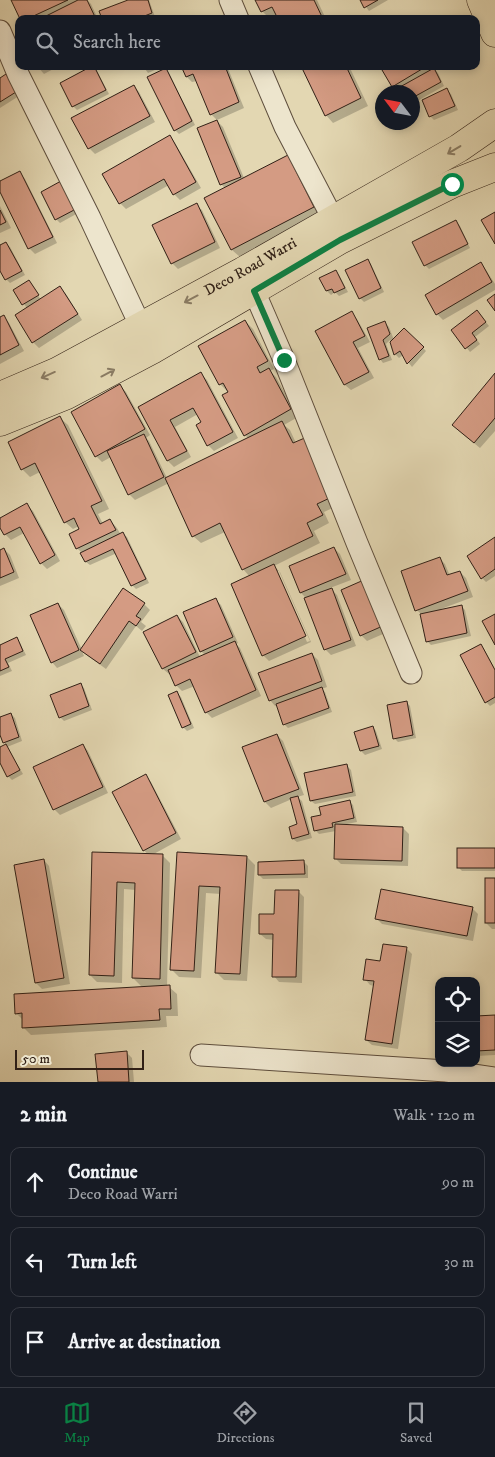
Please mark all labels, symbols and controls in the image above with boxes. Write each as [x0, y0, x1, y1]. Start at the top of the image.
search box [15, 15, 480, 70]
icon: search [33, 29, 61, 57]
text: Search here [73, 31, 161, 54]
north arrow [375, 85, 420, 130]
one-way arrow [448, 146, 462, 156]
route start [441, 173, 464, 196]
street label: Deco Road Warri [201, 233, 300, 300]
one-way arrow [184, 295, 199, 304]
route end [273, 349, 296, 372]
one-way arrow [100, 368, 115, 377]
one-way arrow [41, 371, 56, 381]
map controls [435, 977, 480, 1067]
button: locate [435, 977, 480, 1022]
button: layers [435, 1022, 480, 1067]
scale bar [15, 1047, 144, 1070]
text: 50 m [22, 1050, 50, 1068]
text: 2 min [20, 1102, 67, 1128]
text: Walk · 120 m [393, 1105, 475, 1125]
text: Continue [68, 1161, 138, 1184]
icon: ahead [21, 1168, 49, 1196]
text: 90 m [442, 1172, 474, 1192]
text: Deco Road Warri [68, 1184, 178, 1204]
icon: left [21, 1248, 49, 1276]
text: Turn left [68, 1251, 137, 1274]
text: 30 m [444, 1252, 474, 1272]
icon: arrive [21, 1328, 49, 1356]
text: Arrive at destination [68, 1331, 220, 1354]
tab: Map [63, 1399, 91, 1447]
tab: Directions [216, 1399, 274, 1447]
tab: Saved [400, 1399, 432, 1447]

